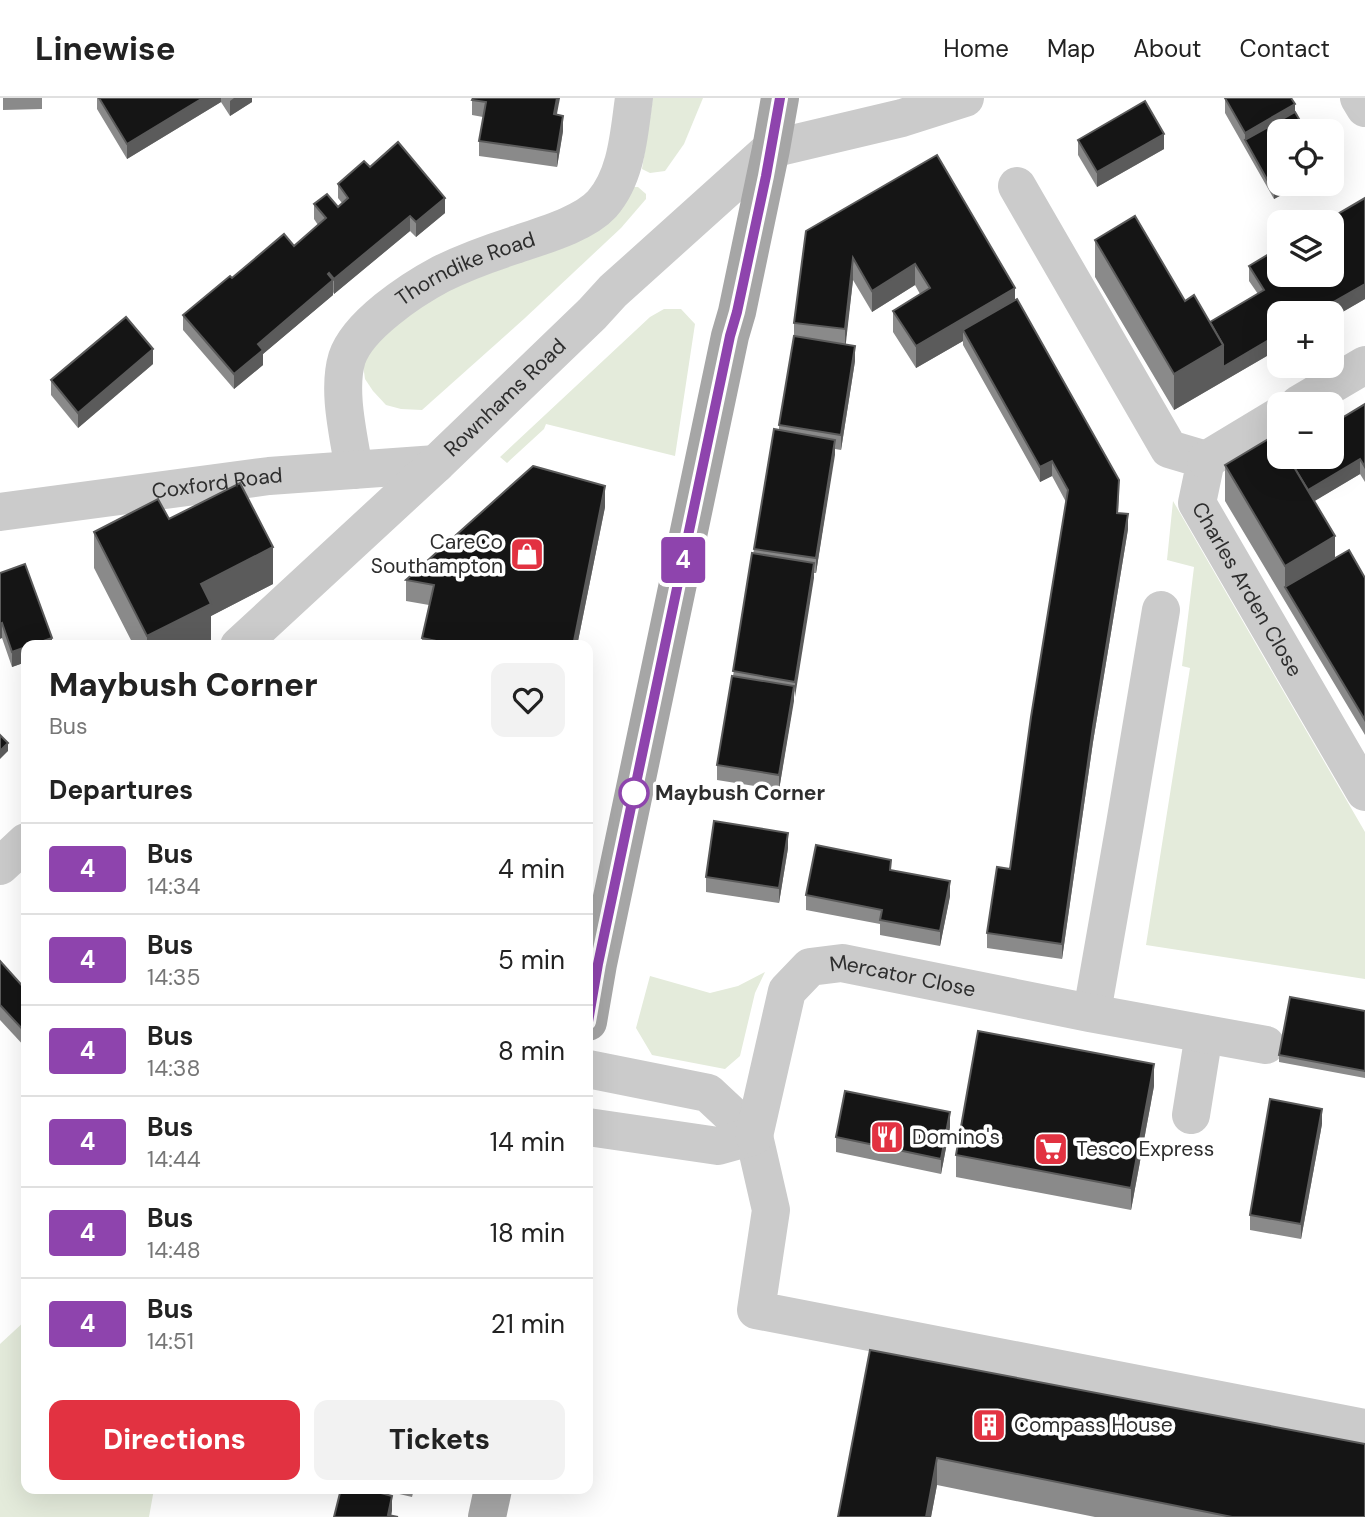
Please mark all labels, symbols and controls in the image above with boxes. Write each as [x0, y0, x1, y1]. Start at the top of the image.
text: Linewise [35, 27, 176, 70]
text: Home [943, 33, 1009, 64]
text: Map [1047, 33, 1095, 64]
text: About [1133, 33, 1202, 64]
text: Contact [1240, 33, 1330, 64]
map controls [1267, 119, 1344, 469]
button: locate [1267, 119, 1344, 196]
button: layers [1267, 210, 1344, 287]
street label: Thorndike Road [390, 225, 539, 312]
button: + [1267, 301, 1344, 378]
street label: Rownhams Road [438, 332, 572, 463]
button: − [1267, 392, 1344, 469]
street label: Coxford Road [150, 461, 283, 506]
street label: Charles Arden Close [1185, 497, 1309, 682]
place label: CareCo Southampton [371, 528, 503, 580]
shop icon: CareCo Southampton [508, 535, 546, 573]
line badge: 4 [660, 537, 706, 583]
text: 4 [675, 544, 691, 575]
text: Maybush Corner [49, 663, 318, 706]
button: heart [491, 663, 565, 737]
text: Bus [49, 711, 88, 741]
text: Departures [49, 773, 193, 807]
marker: Maybush Corner [619, 778, 649, 808]
place label: Maybush Corner [655, 779, 825, 807]
text: Bus [147, 837, 193, 871]
text: 4 min [498, 852, 565, 886]
text: 4 [80, 853, 95, 884]
text: 14:34 [147, 871, 200, 901]
text: Bus [147, 928, 193, 962]
text: 5 min [498, 943, 565, 977]
text: 4 [80, 944, 95, 975]
street label: Mercator Close [828, 948, 978, 1004]
text: 14:35 [147, 962, 200, 992]
text: Bus [147, 1019, 193, 1053]
text: 8 min [498, 1034, 565, 1068]
text: 4 [80, 1035, 95, 1066]
text: 14:38 [147, 1053, 200, 1083]
text: Bus [147, 1110, 193, 1144]
restaurant icon: Domino's [868, 1118, 906, 1156]
place label: Domino's [912, 1123, 1000, 1151]
text: 14 min [490, 1125, 565, 1159]
text: 4 [80, 1126, 95, 1157]
supermarket icon: Tesco Express [1032, 1130, 1070, 1168]
place label: Tesco Express [1076, 1135, 1214, 1163]
text: 14:44 [147, 1144, 201, 1174]
text: Bus [147, 1201, 193, 1235]
text: 18 min [490, 1216, 565, 1250]
text: 4 [80, 1217, 95, 1248]
text: 14:48 [147, 1235, 201, 1265]
text: Bus [147, 1292, 193, 1326]
text: 21 min [491, 1307, 565, 1341]
text: 4 [80, 1308, 95, 1339]
text: 14:51 [147, 1326, 194, 1356]
button: Directions [49, 1400, 300, 1480]
button: Tickets [314, 1400, 565, 1480]
building icon: Compass House [970, 1406, 1008, 1444]
place label: Compass House [1014, 1411, 1173, 1439]

